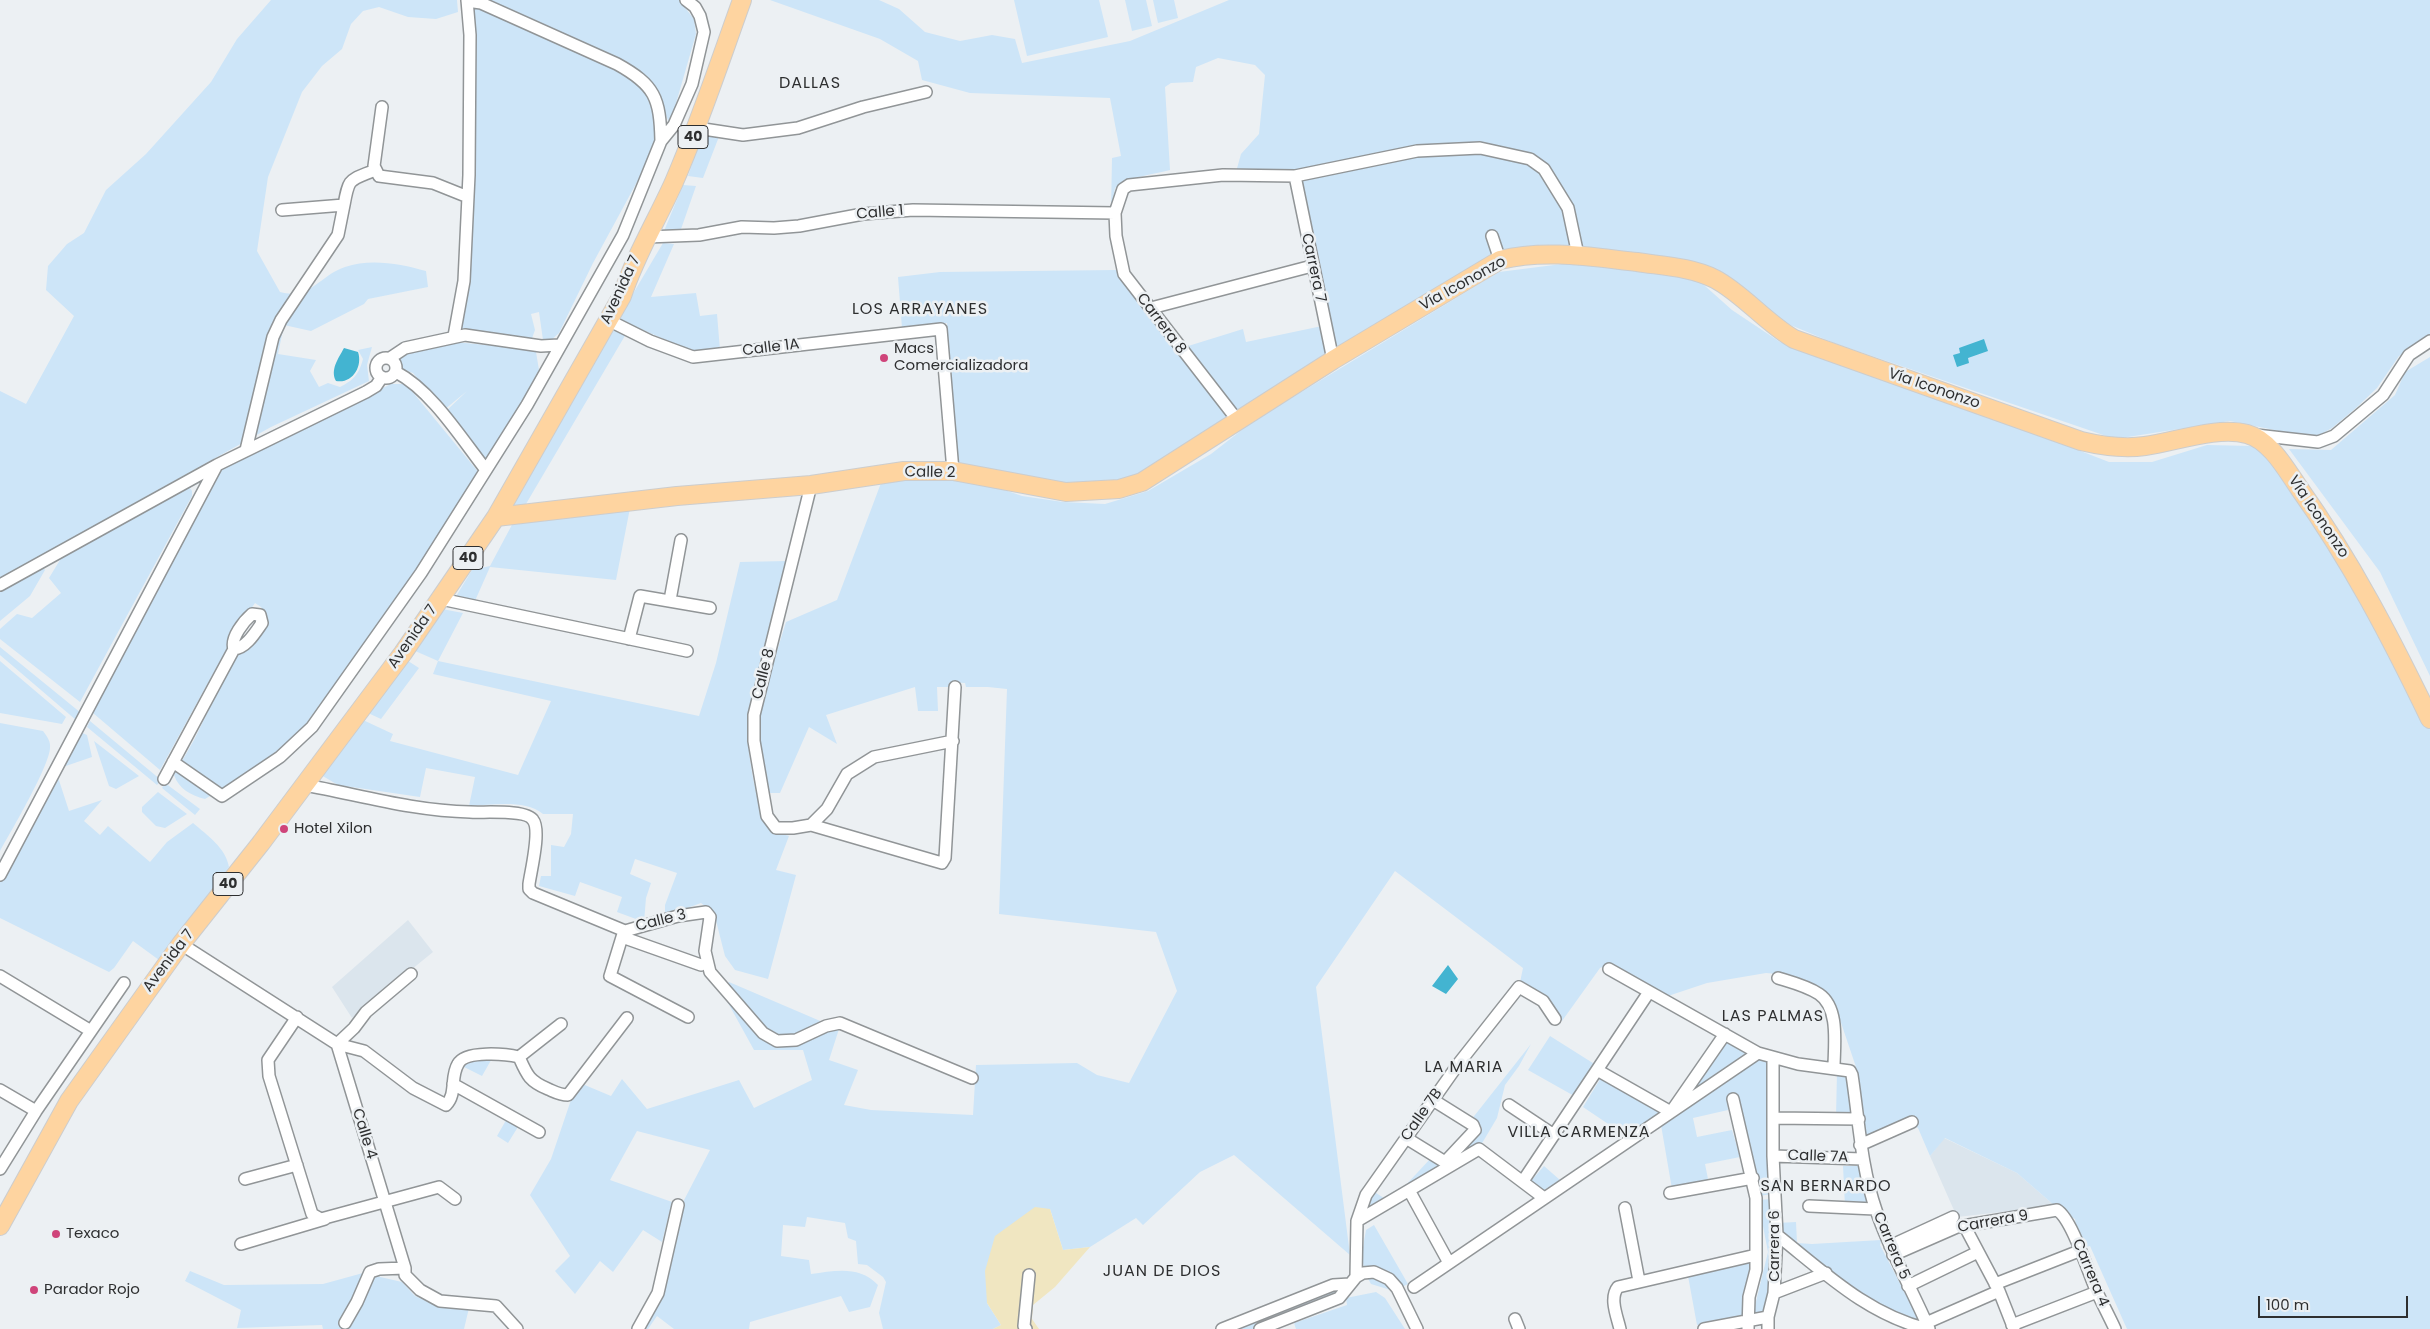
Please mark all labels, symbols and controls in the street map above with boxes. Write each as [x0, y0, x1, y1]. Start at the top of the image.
district label: DALLAS [778, 74, 842, 94]
road number: 40 [678, 125, 708, 148]
street label: Calle 1 [856, 202, 904, 224]
street label: Carrera 7 [1297, 232, 1329, 304]
street label: Avenida 7 [597, 253, 645, 327]
street label: Vía Icononzo [1417, 253, 1509, 315]
street label: Carrera 8 [1132, 290, 1190, 358]
district label: LOS ARRAYANES [850, 300, 990, 320]
street label: Calle 1A [741, 336, 801, 360]
place label: Macs Comercializadora [894, 340, 1028, 375]
marker: Macs Comercializadora [878, 352, 890, 364]
street label: Vía Icononzo [1886, 365, 1982, 413]
street label: Calle 2 [904, 464, 956, 482]
street label: Vía Icononzo [2284, 472, 2352, 562]
road number: 40 [453, 546, 483, 570]
street label: Avenida 7 [385, 602, 441, 672]
street label: Calle 8 [749, 647, 779, 701]
place label: Hotel Xilon [294, 820, 372, 838]
marker: Hotel Xilon [278, 823, 290, 835]
road number: 40 [213, 872, 243, 896]
street label: Calle 3 [634, 906, 688, 936]
street label: Avenida 7 [140, 926, 198, 996]
district label: LAS PALMAS [1721, 1007, 1825, 1027]
district label: LA MARIA [1424, 1058, 1504, 1078]
street label: Calle 7B [1397, 1085, 1447, 1145]
street label: Calle 4 [348, 1107, 380, 1161]
district label: VILLA CARMENZA [1506, 1123, 1652, 1143]
street label: Calle 7A [1787, 1147, 1849, 1167]
district label: SAN BERNARDO [1759, 1177, 1893, 1197]
street label: Carrera 9 [1956, 1207, 2030, 1237]
street label: Carrera 6 [1766, 1210, 1784, 1282]
street label: Carrera 5 [1869, 1210, 1913, 1282]
place label: Texaco [66, 1225, 119, 1243]
marker: Texaco [50, 1228, 62, 1240]
street label: Carrera 4 [2068, 1237, 2112, 1309]
district label: JUAN DE DIOS [1101, 1262, 1223, 1282]
place label: Parador Rojo [44, 1281, 140, 1299]
marker: Parador Rojo [28, 1284, 40, 1296]
scale bar [2260, 1286, 2410, 1318]
text: 100 m [2266, 1294, 2309, 1315]

